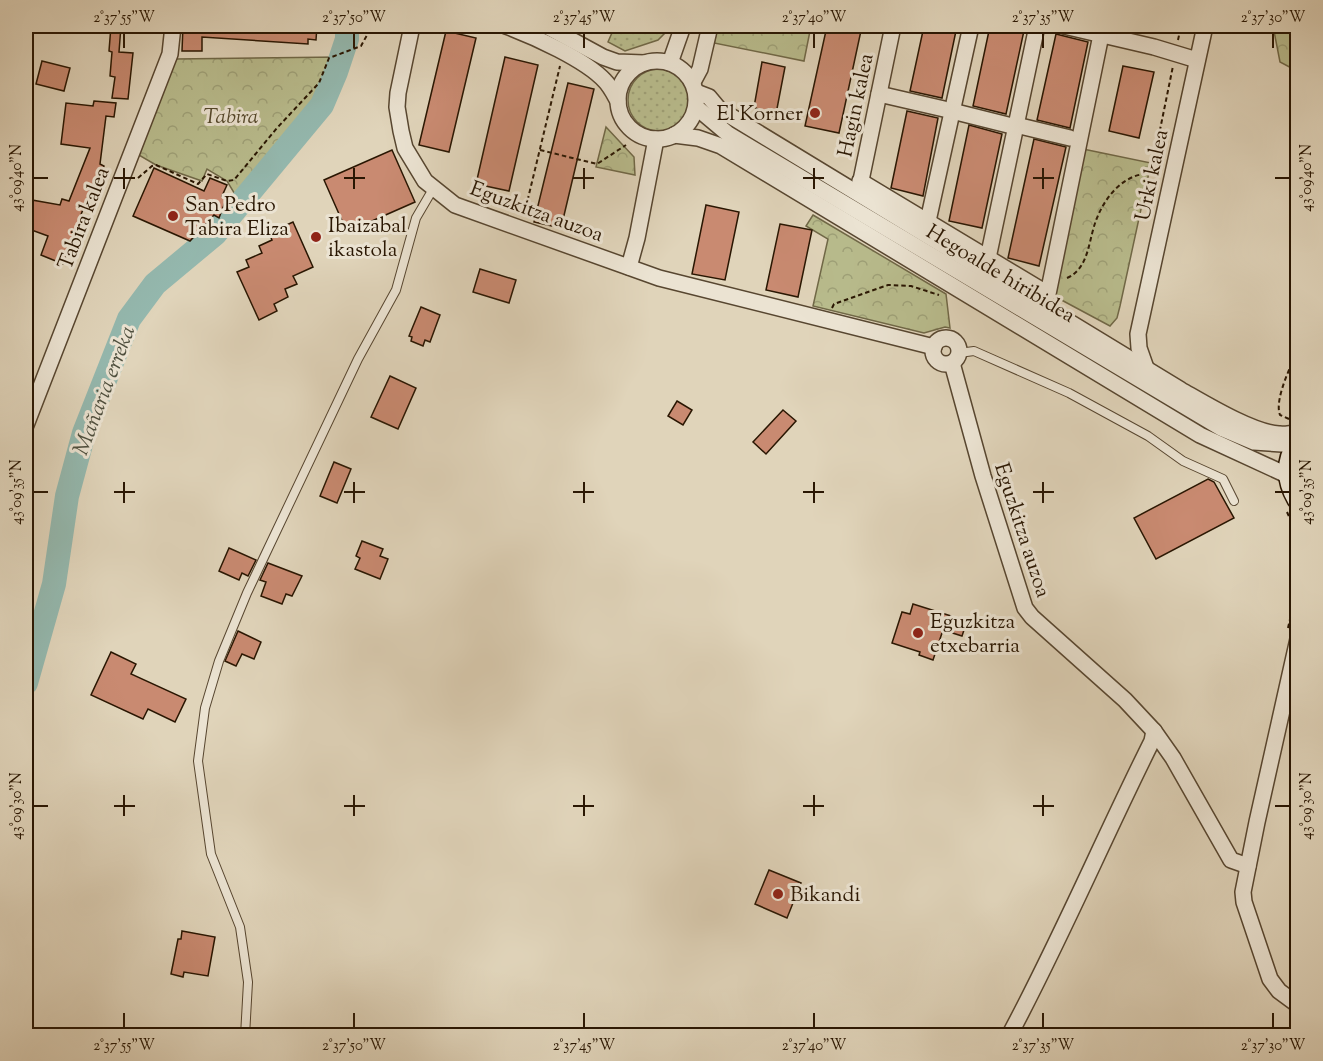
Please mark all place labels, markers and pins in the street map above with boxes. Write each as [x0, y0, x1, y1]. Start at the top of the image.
place label: El Korner [716, 100, 803, 130]
marker: El Korner [808, 106, 822, 120]
place label: San Pedro Tabira Eliza [185, 191, 289, 245]
marker: San Pedro Tabira Eliza [166, 209, 180, 223]
place label: Ibaizabal ikastola [328, 212, 407, 266]
marker: Ibaizabal ikastola [309, 230, 323, 244]
place label: Eguzkitza etxebarria [930, 608, 1020, 662]
marker: Eguzkitza etxebarria [911, 626, 925, 640]
place label: Bikandi [790, 881, 860, 911]
marker: Bikandi [771, 887, 785, 901]

